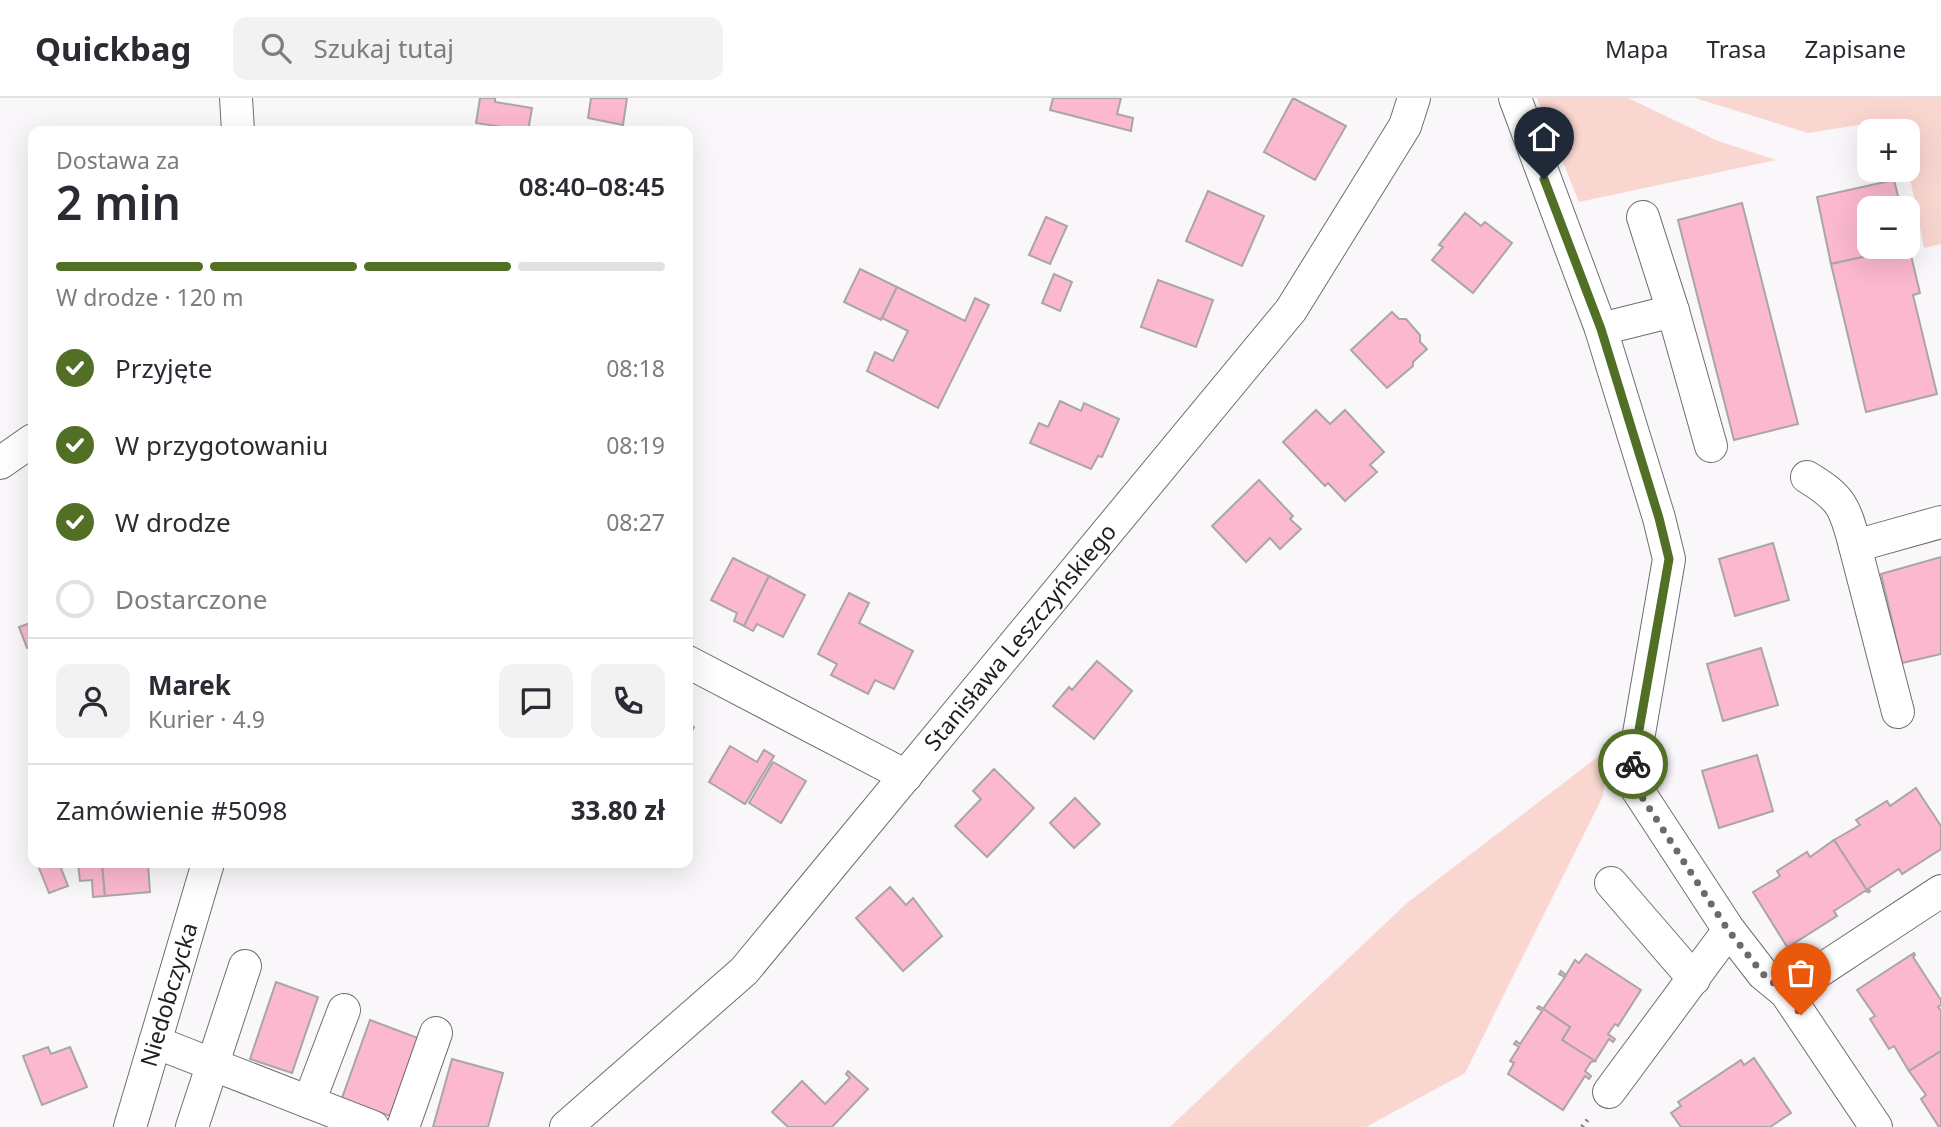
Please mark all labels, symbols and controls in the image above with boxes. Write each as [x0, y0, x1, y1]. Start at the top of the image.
search box [233, 17, 723, 80]
text: Quickbag [35, 26, 191, 71]
icon: search [257, 29, 295, 67]
text: Szukaj tutaj [313, 30, 454, 66]
text: Mapa [1605, 32, 1669, 65]
text: Trasa [1707, 32, 1767, 65]
text: Zapisane [1805, 32, 1906, 65]
pin [1514, 107, 1574, 179]
icon: home [1525, 118, 1563, 156]
map controls [1857, 119, 1920, 259]
button: + [1857, 119, 1920, 182]
text: Dostawa za [56, 144, 180, 176]
text: 08:40–08:45 [519, 168, 665, 204]
text: 2 min [56, 171, 181, 233]
button: − [1857, 196, 1920, 259]
text: W drodze · 120 m [56, 281, 243, 313]
icon: check [56, 349, 94, 387]
text: Przyjęte [115, 350, 212, 386]
text: 08:18 [606, 352, 665, 384]
icon: check [56, 426, 94, 464]
text: W przygotowaniu [115, 427, 328, 463]
text: 08:19 [606, 429, 665, 461]
icon: check [56, 503, 94, 541]
text: W drodze [115, 504, 231, 540]
text: 08:27 [606, 506, 665, 538]
street label: Stanisława Leszczyńskiego [916, 516, 1123, 757]
text: Dostarczone [115, 581, 268, 617]
button: person [56, 664, 130, 738]
button: chat [499, 664, 573, 738]
button: phone [591, 664, 665, 738]
text: Marek [148, 667, 231, 703]
text: Kurier · 4.9 [148, 703, 265, 735]
courier [1598, 729, 1668, 799]
icon: bike [1614, 745, 1652, 783]
text: Zamówienie #5098 [56, 792, 287, 828]
text: 33.80 zł [571, 792, 665, 828]
street label: Niedobczycka [132, 919, 205, 1070]
pin [1771, 943, 1831, 1015]
icon: bag [1782, 954, 1820, 992]

